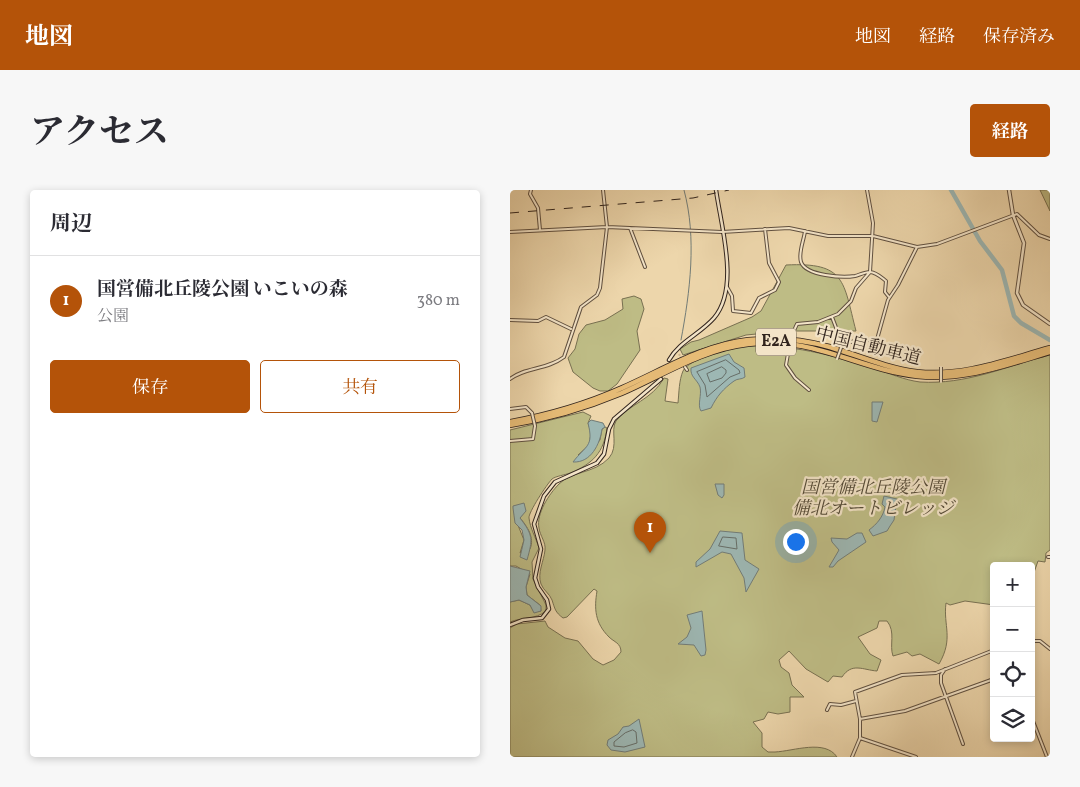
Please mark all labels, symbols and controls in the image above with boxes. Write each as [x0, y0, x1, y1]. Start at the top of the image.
text: 地図 [25, 21, 73, 55]
text: 地図 [855, 25, 891, 50]
text: 経路 [919, 25, 955, 50]
text: 保存済み [983, 25, 1055, 50]
button: 経路 [970, 104, 1050, 157]
text: アクセス [30, 110, 169, 158]
text: 周辺 [50, 210, 92, 239]
text: 国営備北丘陵公園 いこいの森 [97, 277, 348, 303]
text: 1 [63, 290, 69, 312]
text: 380 m [417, 290, 460, 312]
text: 公園 [97, 306, 129, 328]
street label: 中国自動車道 [813, 322, 923, 372]
road number: E2A [756, 328, 796, 356]
button: 保存 [50, 360, 250, 413]
button: 共有 [260, 360, 460, 413]
park label: 国営備北丘陵公園 備北オートビレッジ [792, 476, 956, 522]
pin: 1 [634, 512, 666, 553]
your location [783, 529, 809, 555]
map controls [990, 562, 1035, 742]
button: + [990, 562, 1035, 607]
button: − [990, 607, 1035, 652]
button: locate [990, 652, 1035, 697]
button: layers [990, 697, 1035, 742]

